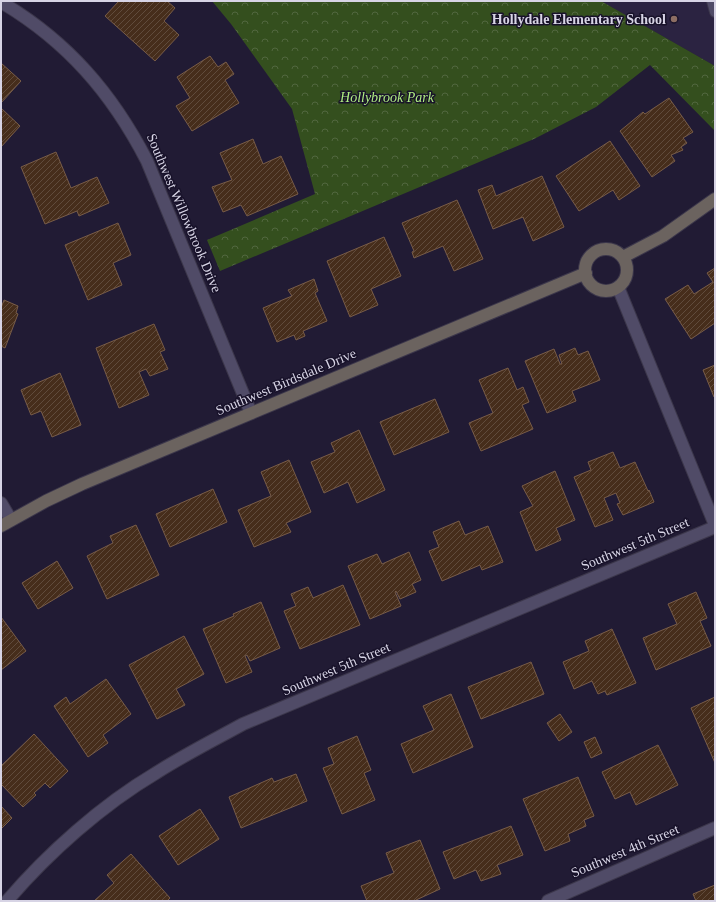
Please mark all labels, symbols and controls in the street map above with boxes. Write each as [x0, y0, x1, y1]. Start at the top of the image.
place label: Hollydale Elementary School [492, 12, 666, 27]
marker: Hollydale Elementary School [669, 14, 679, 24]
park label: Hollybrook Park [339, 90, 435, 105]
street label: Southwest Willowbrook Drive [144, 131, 224, 295]
street label: Southwest Birdsdale Drive [214, 346, 358, 418]
street label: Southwest 5th Street [579, 514, 691, 574]
street label: Southwest 5th Street [280, 639, 392, 699]
street label: Southwest 4th Street [569, 821, 681, 881]

